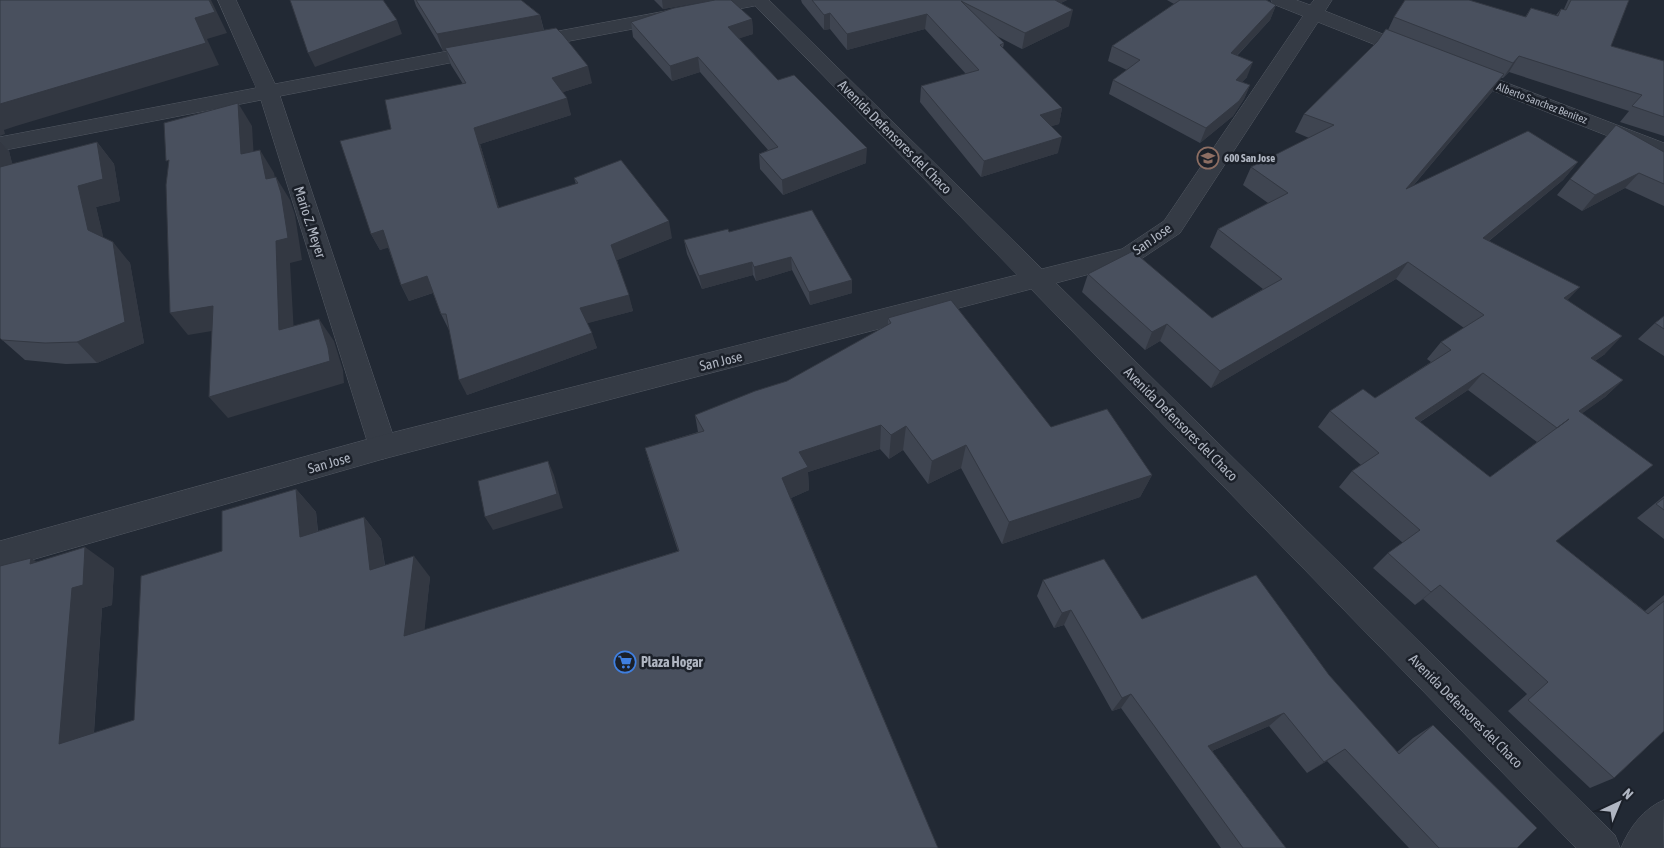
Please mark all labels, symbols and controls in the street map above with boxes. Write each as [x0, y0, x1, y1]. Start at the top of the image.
street label: Avenida Defensores del Chaco [835, 77, 955, 197]
street label: Alberto Sanchez Benitez [1495, 80, 1589, 126]
school or university icon: 600 San Jose [1196, 146, 1220, 170]
place label: 600 San Jose [1224, 152, 1275, 164]
street label: Mario Z. Meyer [291, 184, 329, 261]
street label: San Jose [1130, 220, 1174, 258]
street label: San Jose [698, 348, 744, 374]
street label: Avenida Defensores del Chaco [1121, 364, 1241, 484]
street label: San Jose [306, 449, 352, 477]
supermarket icon: Plaza Hogar [613, 650, 637, 674]
street label: Avenida Defensores del Chaco [1406, 651, 1526, 771]
place label: Plaza Hogar [641, 654, 704, 670]
north arrow [1594, 778, 1644, 828]
text: N [1620, 785, 1637, 802]

